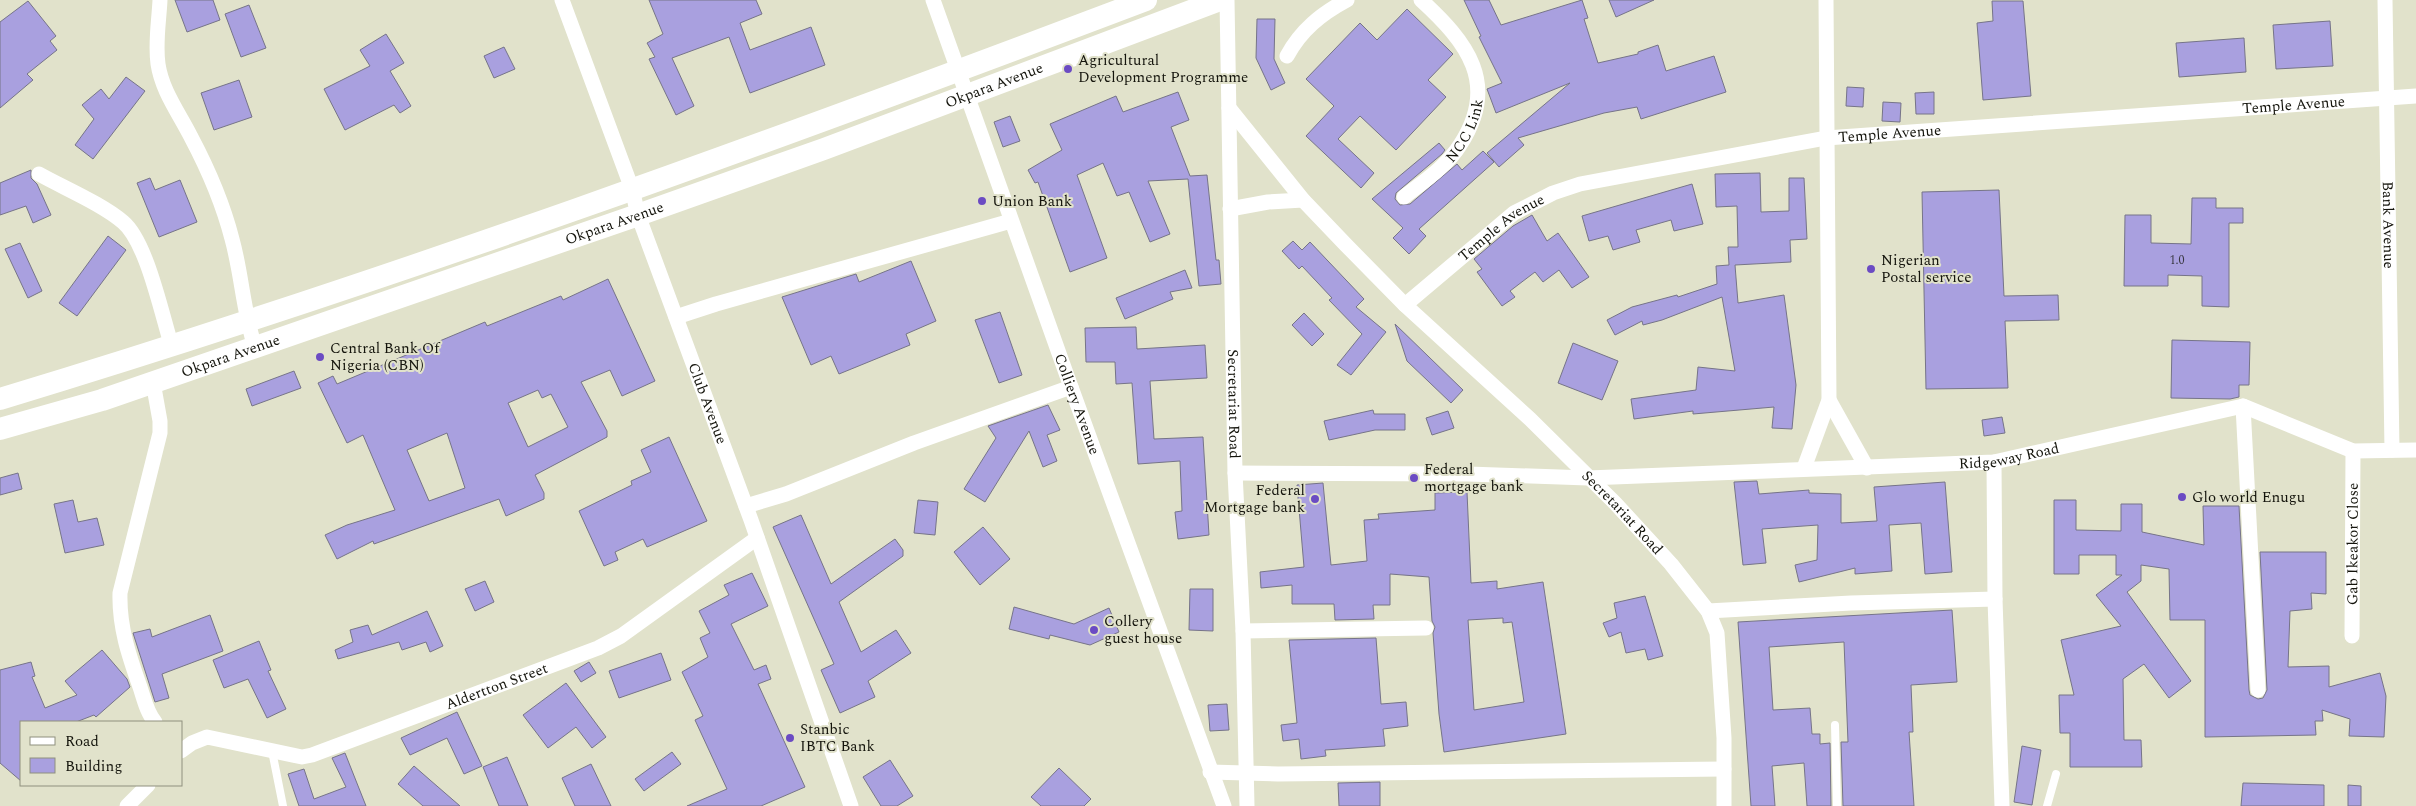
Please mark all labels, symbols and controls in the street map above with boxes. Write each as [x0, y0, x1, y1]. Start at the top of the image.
place label: Agricultural Development Programme [1078, 49, 1248, 89]
street label: Okpara Avenue [942, 57, 1046, 114]
marker: Agricultural Development Programme [1062, 63, 1074, 75]
street label: Temple Avenue [2241, 90, 2346, 120]
street label: NCC Link [1440, 98, 1490, 168]
street label: Temple Avenue [1837, 119, 1942, 149]
street label: Bank Avenue [2376, 181, 2400, 269]
street label: Temple Avenue [1453, 188, 1549, 267]
place label: Union Bank [992, 190, 1072, 213]
marker: Union Bank [976, 195, 988, 207]
street label: Okpara Avenue [562, 196, 667, 251]
place label: Nigerian Postal service [1881, 249, 1971, 289]
house number: 1.0 [2169, 251, 2185, 270]
marker: Nigerian Postal service [1865, 263, 1877, 275]
street label: Okpara Avenue [178, 328, 283, 384]
place label: Central Bank Of Nigeria (CBN) [330, 337, 441, 377]
street label: Secretariat Road [1221, 349, 1246, 459]
street label: Colliery Avenue [1048, 350, 1106, 458]
marker: Central Bank Of Nigeria (CBN) [314, 351, 326, 363]
street label: Club Avenue [682, 359, 733, 447]
street label: Ridgeway Road [1958, 437, 2061, 475]
place label: Federal mortgage bank [1424, 458, 1524, 498]
street label: Secretariat Road [1576, 465, 1668, 560]
marker: Federal mortgage bank [1408, 472, 1420, 484]
place label: Federal Mortgage bank [1204, 479, 1305, 519]
street label: Gab Ikeakor Close [2341, 483, 2365, 605]
place label: Glo world Enugu [2192, 486, 2305, 509]
marker: Glo world Enugu [2176, 491, 2188, 503]
marker: Federal Mortgage bank [1309, 493, 1321, 505]
place label: Collery guest house [1104, 610, 1182, 650]
marker: Collery guest house [1088, 624, 1100, 636]
street label: Aldertton Street [442, 657, 551, 716]
place label: Stanbic IBTC Bank [800, 718, 875, 758]
legend [20, 721, 182, 786]
text: Road [65, 730, 99, 753]
marker: Stanbic IBTC Bank [784, 732, 796, 744]
text: Building [65, 755, 122, 778]

